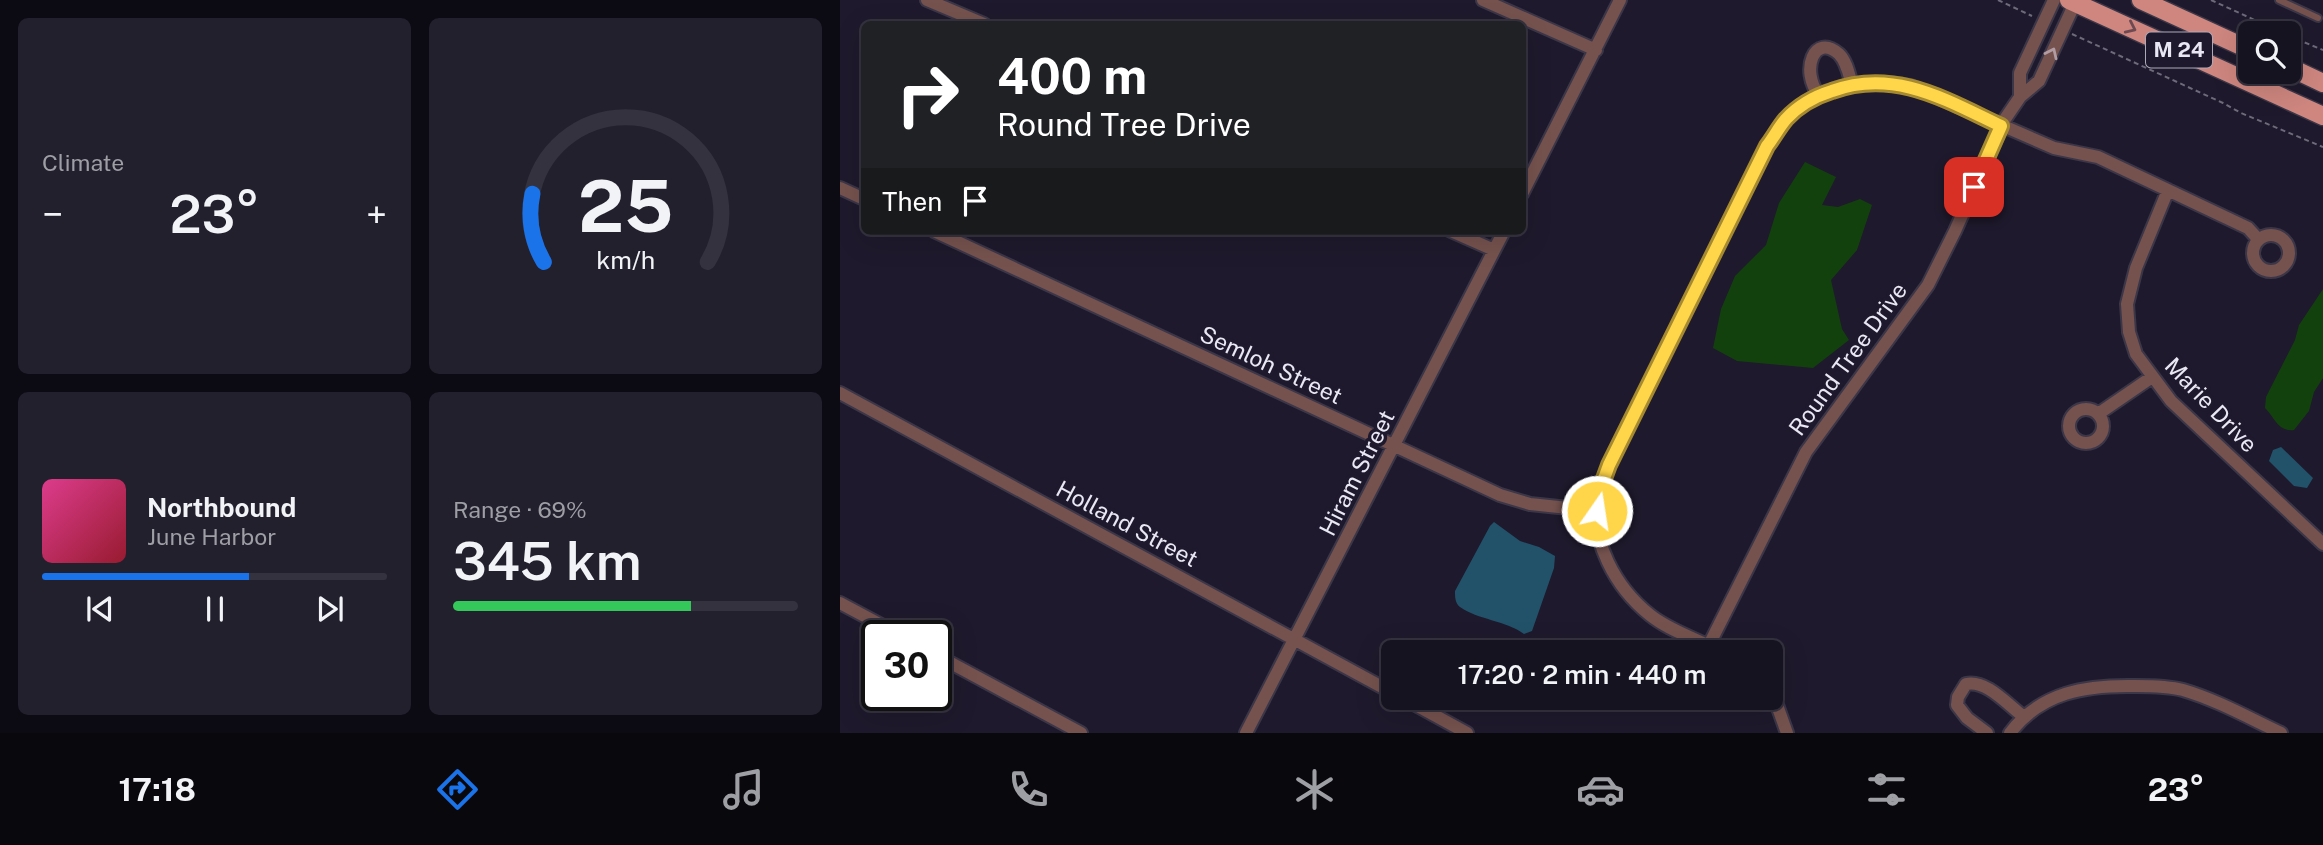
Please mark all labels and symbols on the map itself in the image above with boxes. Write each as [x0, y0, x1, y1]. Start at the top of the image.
one-way arrow [2124, 20, 2136, 34]
road number: M 24 [2146, 32, 2212, 68]
one-way arrow [2043, 48, 2057, 60]
pin [1944, 157, 2004, 217]
street label: Round Tree Drive [1783, 277, 1912, 440]
street label: Semloh Street [1196, 320, 1347, 409]
street label: Marie Drive [2160, 352, 2263, 458]
street label: Hiram Street [1313, 405, 1400, 540]
position arrow [1560, 474, 1634, 548]
street label: Holland Street [1052, 475, 1203, 572]
speed limit sign: 30 [861, 620, 952, 711]

